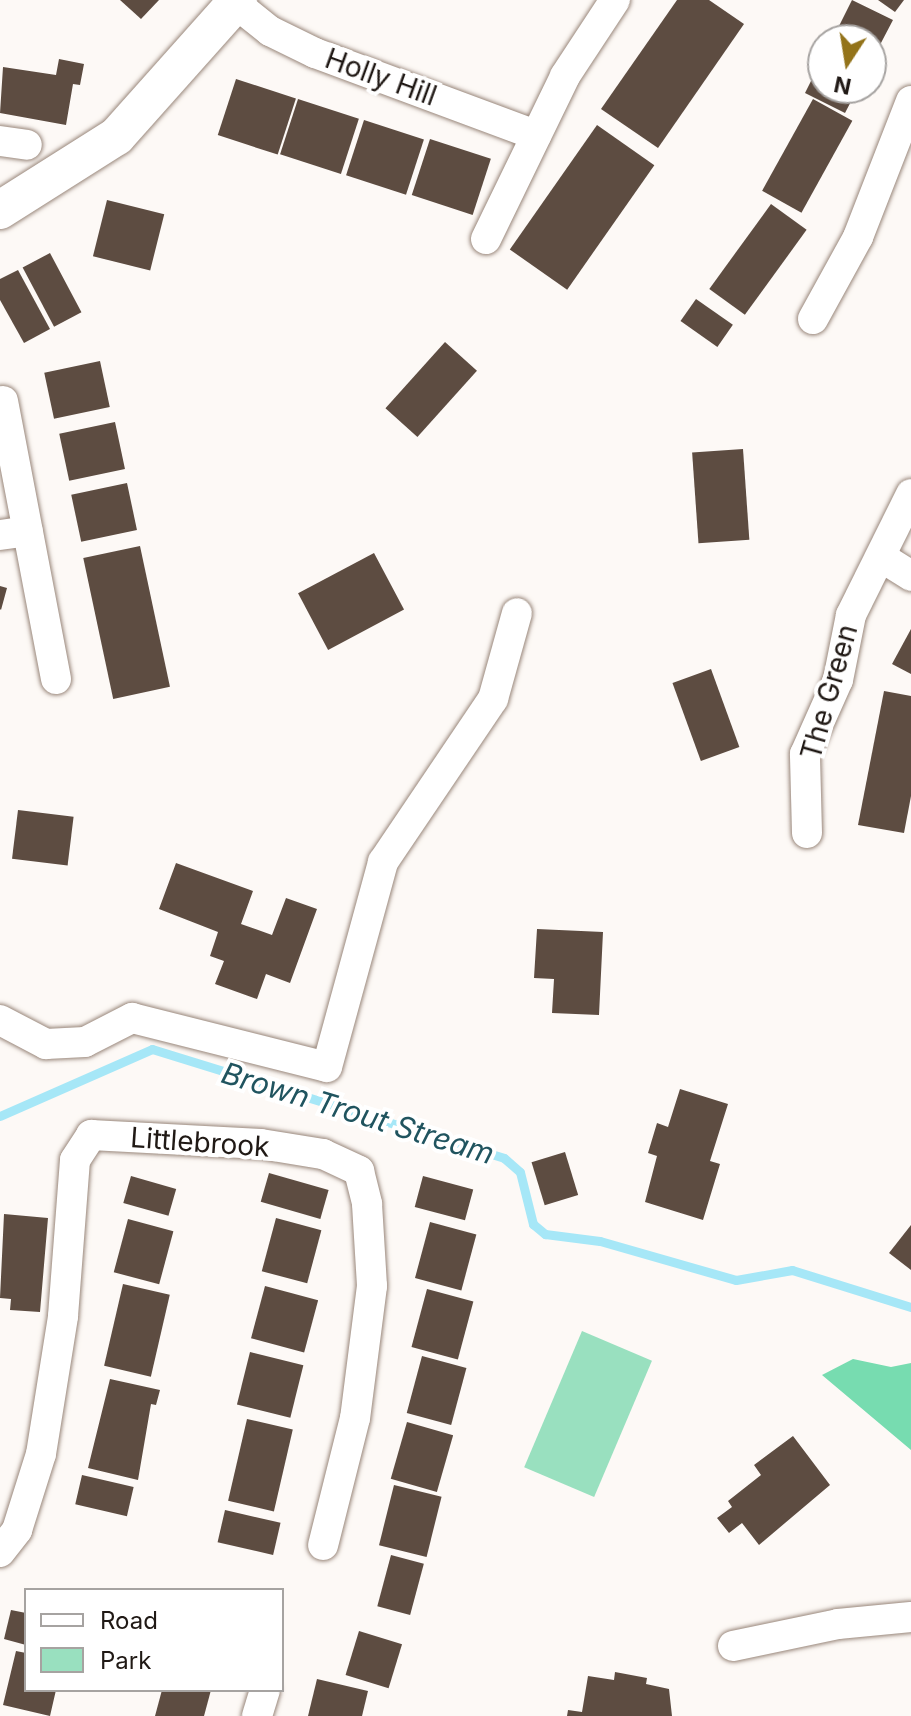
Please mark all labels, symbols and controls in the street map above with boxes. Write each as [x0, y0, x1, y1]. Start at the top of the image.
north arrow [807, 24, 887, 104]
street label: Holly Hill [321, 41, 441, 113]
text: N [832, 71, 853, 100]
street label: The Green [794, 621, 864, 763]
water label: Brown Trout Stream [217, 1054, 499, 1172]
street label: Littlebrook [129, 1120, 271, 1164]
legend [24, 1588, 284, 1692]
text: Road [100, 1606, 158, 1635]
text: Park [100, 1646, 151, 1675]

